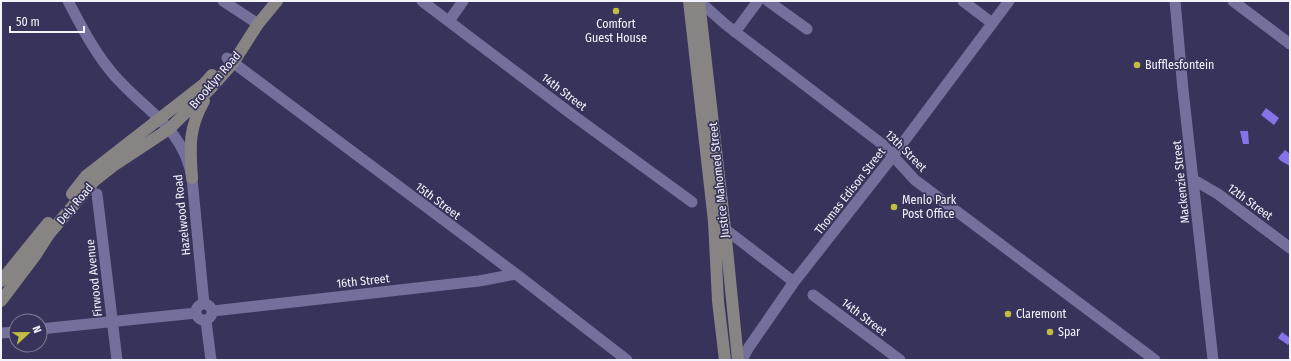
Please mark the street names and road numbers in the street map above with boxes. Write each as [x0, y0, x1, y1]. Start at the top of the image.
street label: Brooklyn Road [186, 49, 244, 111]
street label: 14th Street [539, 70, 589, 114]
street label: Justice Mahomed Street [706, 121, 732, 239]
street label: 13th Street [882, 127, 930, 175]
street label: Mackenzie Street [1170, 140, 1192, 224]
street label: Thomas Edison Street [812, 145, 888, 237]
street label: Hazelwood Road [171, 174, 193, 256]
street label: 15th Street [413, 180, 463, 222]
street label: Dely Road [54, 181, 96, 227]
street label: 12th Street [1225, 181, 1275, 223]
street label: Firwood Avenue [83, 238, 105, 317]
street label: 16th Street [336, 271, 390, 291]
street label: 14th Street [839, 295, 889, 339]

